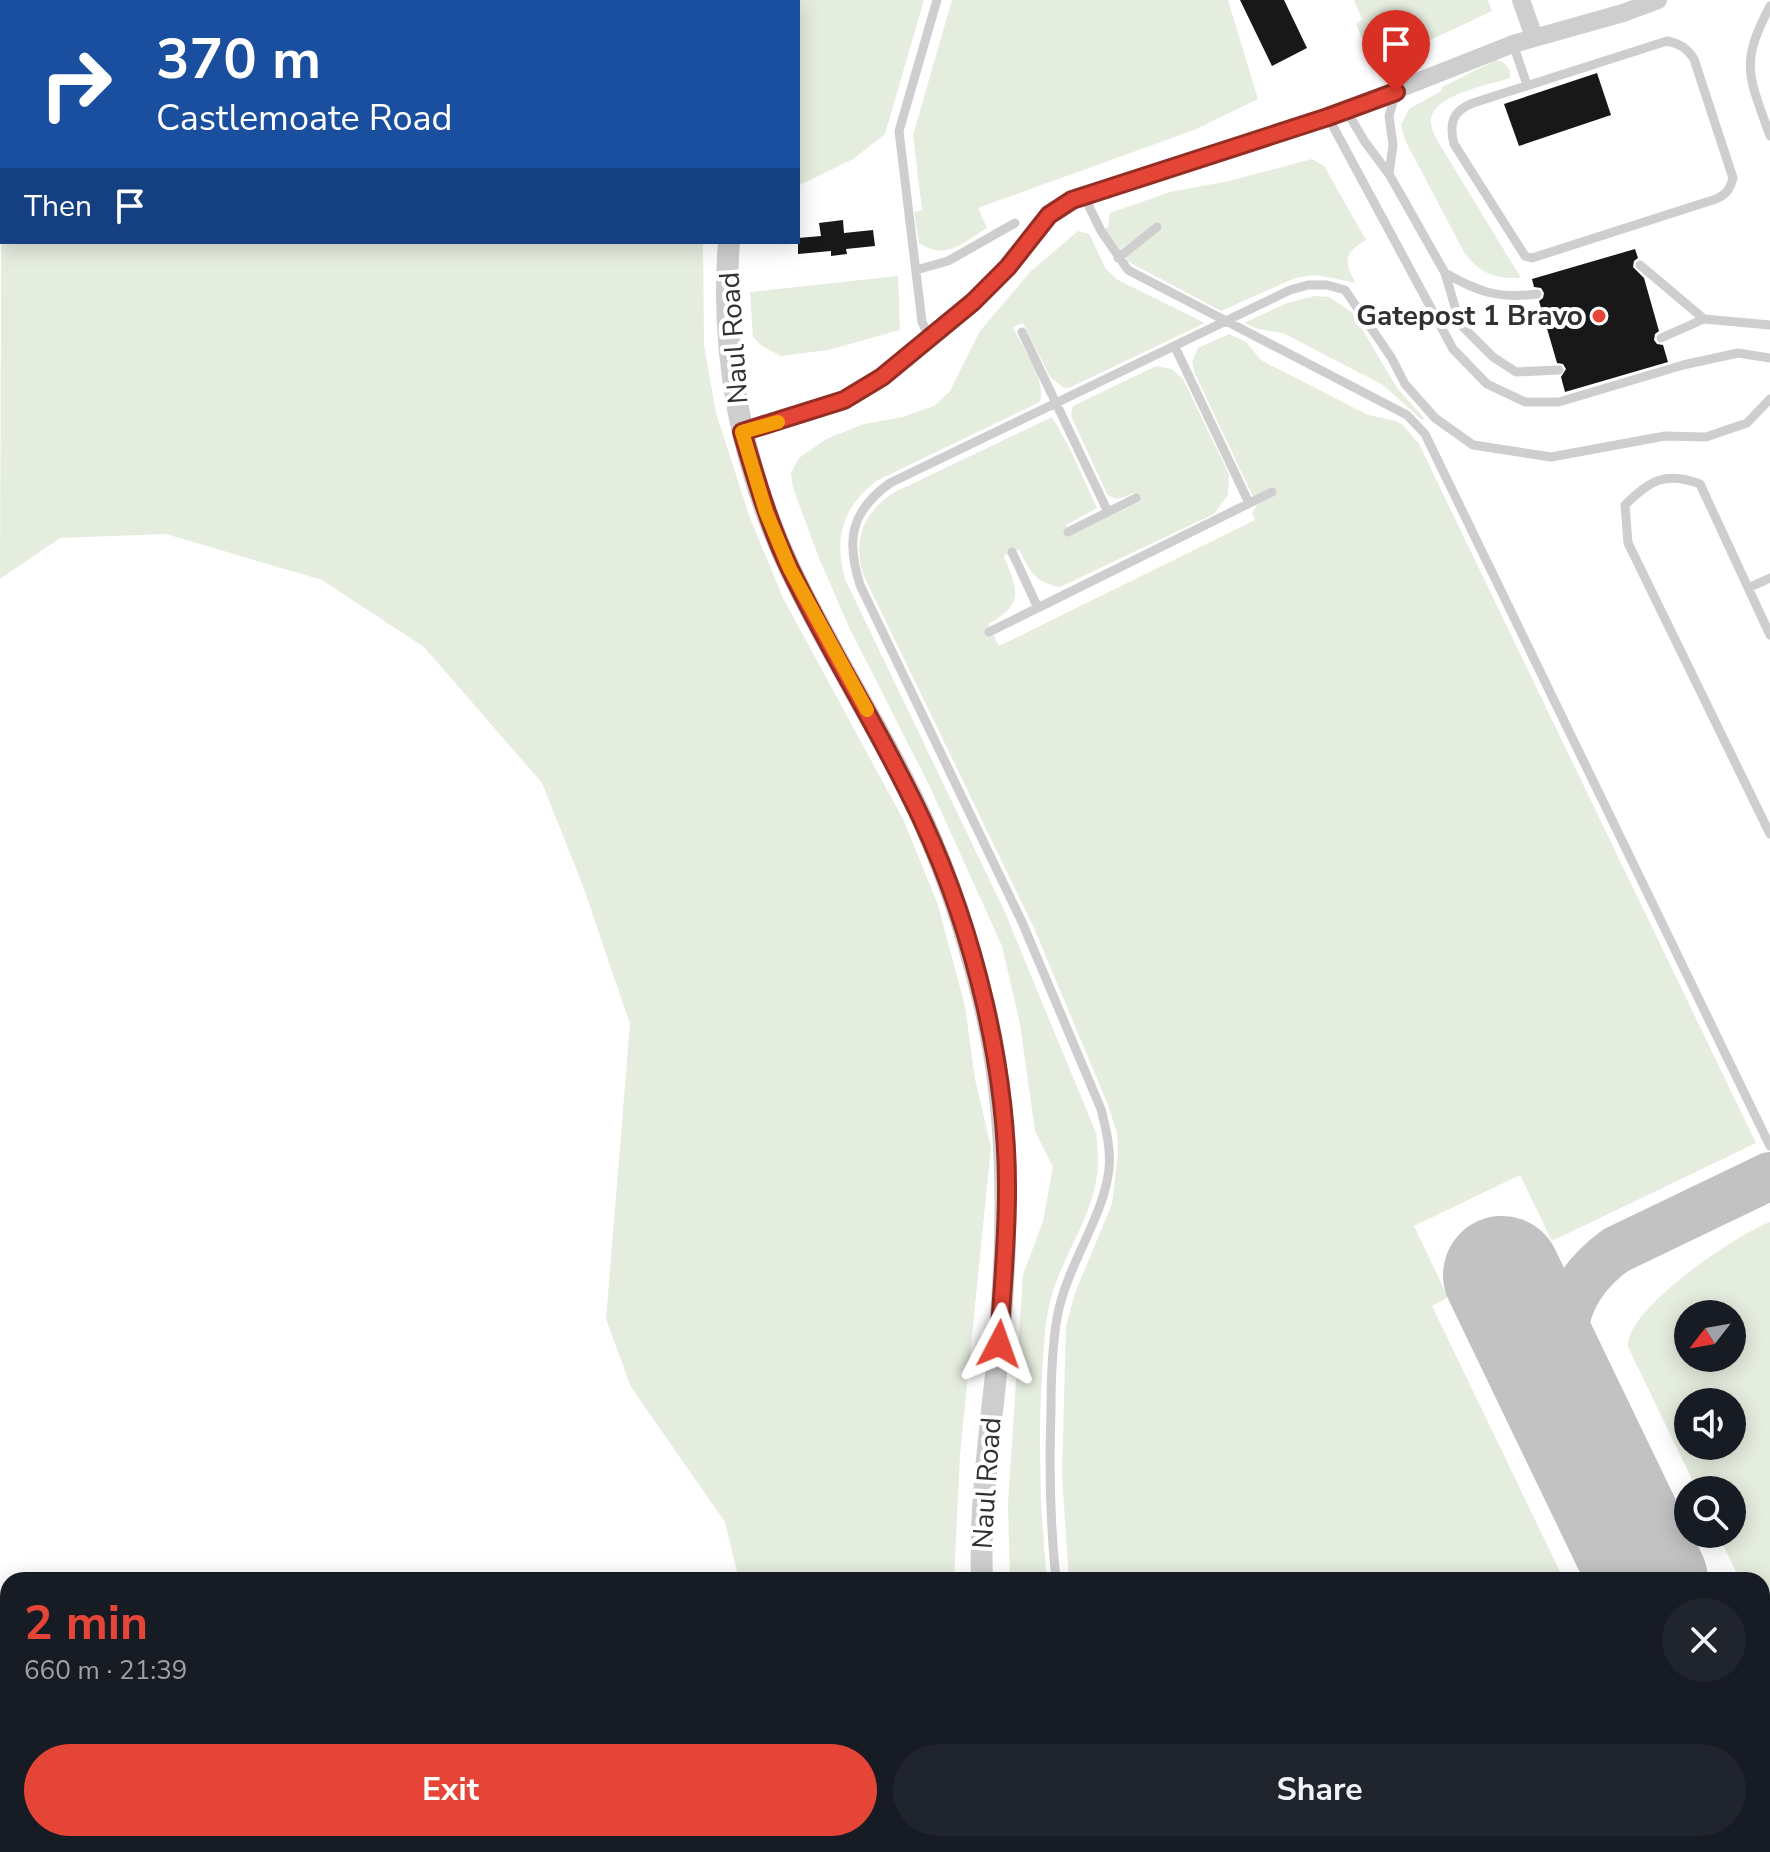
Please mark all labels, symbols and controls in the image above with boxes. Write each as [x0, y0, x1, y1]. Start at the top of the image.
pin [1362, 10, 1430, 92]
text: 370 m [156, 21, 321, 98]
icon: arrive [1374, 22, 1418, 66]
icon: right [24, 32, 128, 136]
text: Castlemoate Road [156, 94, 453, 143]
icon: arrive [108, 184, 152, 228]
text: Then [24, 186, 92, 227]
street label: Naul Road [710, 271, 758, 405]
place label: Gatepost 1 Bravo [1356, 297, 1583, 335]
marker: Gatepost 1 Bravo [1590, 307, 1608, 325]
north arrow [1674, 1300, 1746, 1372]
map controls [1674, 1300, 1746, 1548]
position arrow [957, 1302, 1041, 1386]
button: sound [1674, 1388, 1746, 1460]
street label: Naul Road [963, 1416, 1011, 1550]
button: search [1674, 1476, 1746, 1548]
text: 2 min [24, 1590, 148, 1656]
button: close [1662, 1598, 1746, 1682]
text: 660 m · 21:39 [24, 1653, 187, 1688]
button: Exit [24, 1744, 877, 1836]
button: Share [893, 1744, 1746, 1836]

